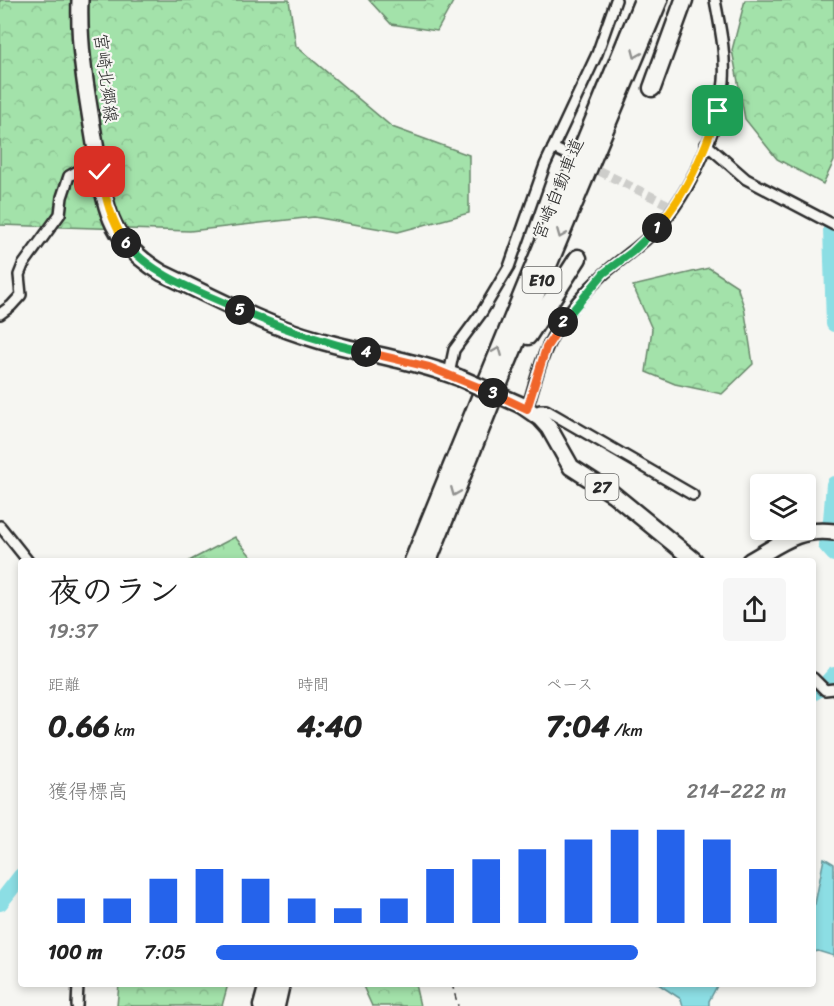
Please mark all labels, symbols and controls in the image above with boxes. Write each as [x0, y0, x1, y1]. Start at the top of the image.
street label: 宮崎北郷線 [85, 31, 127, 125]
one-way arrow [631, 47, 643, 58]
pin [692, 85, 743, 136]
icon: arrive [701, 94, 734, 127]
street label: 宮崎自動車道 [523, 133, 593, 245]
pin [74, 146, 125, 197]
icon: check [83, 155, 116, 188]
pin: 1 [642, 213, 672, 243]
text: 1 [654, 213, 660, 242]
one-way arrow [556, 227, 568, 238]
pin: 6 [111, 228, 141, 258]
text: 6 [121, 228, 131, 257]
road number: E10 [522, 267, 562, 293]
pin: 5 [225, 295, 255, 325]
text: 5 [235, 295, 245, 324]
pin: 2 [548, 307, 578, 337]
text: 2 [558, 307, 568, 336]
pin: 4 [351, 337, 381, 367]
text: 4 [361, 337, 371, 366]
one-way arrow [491, 347, 503, 358]
pin: 3 [478, 378, 508, 408]
text: 3 [489, 378, 497, 407]
road number: 27 [586, 474, 618, 500]
map controls [750, 474, 816, 540]
button: layers [750, 474, 816, 540]
one-way arrow [450, 486, 462, 497]
text: 夜のラン [48, 562, 180, 620]
button: share [723, 578, 786, 641]
text: 19:37 [48, 614, 97, 649]
text: 距離 [48, 670, 80, 699]
text: 時間 [297, 670, 329, 699]
text: ペース [546, 670, 593, 699]
text: 0.66 [48, 699, 110, 753]
text: 4:40 [297, 699, 363, 753]
text: 7:04 [546, 699, 610, 753]
text: km [110, 716, 135, 745]
text: /km [610, 716, 643, 745]
text: 獲得標高 [48, 774, 128, 809]
text: 214–222 m [687, 774, 786, 809]
text: 100 m [48, 935, 102, 970]
text: 7:05 [144, 935, 186, 970]

